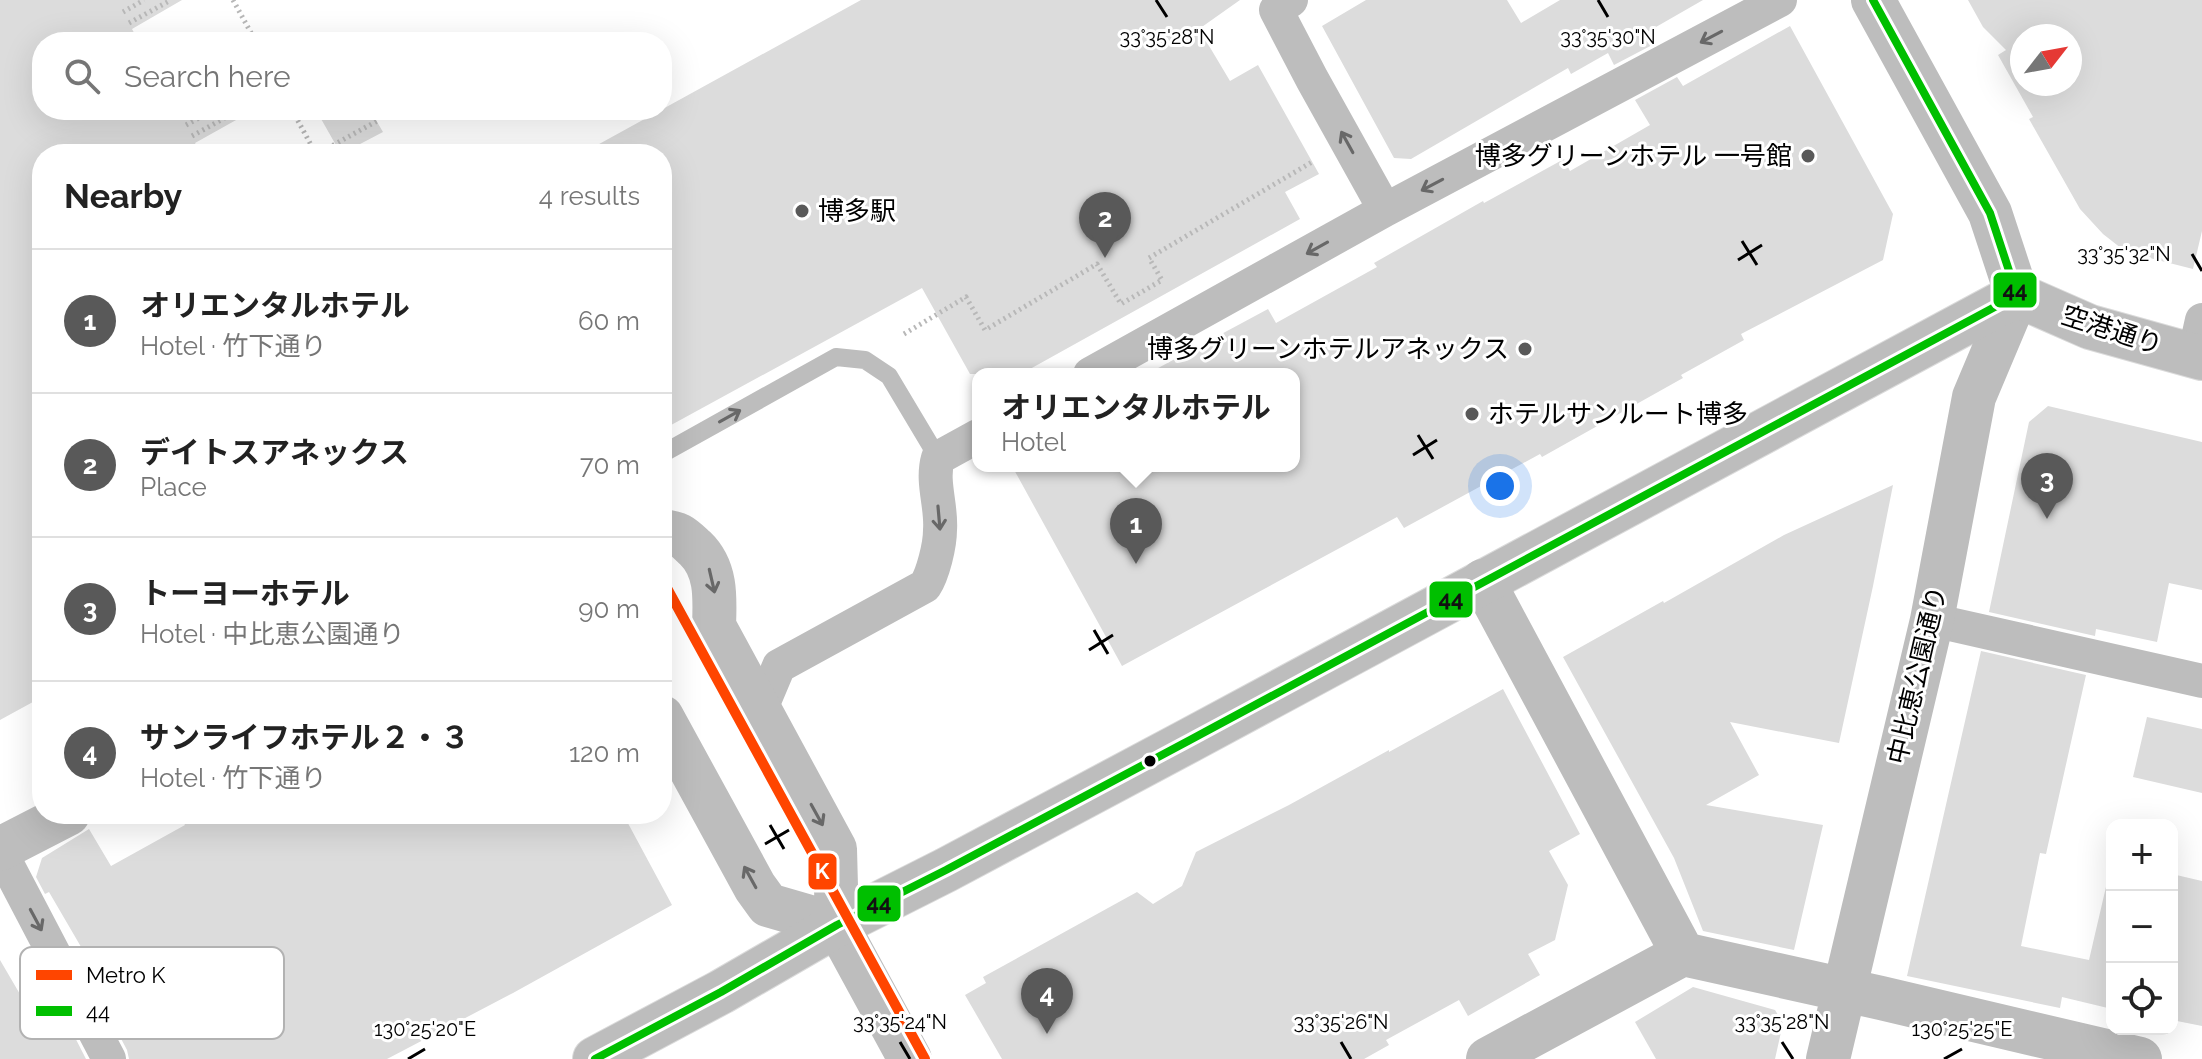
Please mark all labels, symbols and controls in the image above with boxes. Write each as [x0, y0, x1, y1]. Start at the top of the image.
north arrow [2010, 24, 2082, 96]
text: 33°35'28"N [1120, 25, 1214, 49]
text: 33°35'30"N [1560, 25, 1656, 49]
one-way arrow [1699, 29, 1723, 45]
search box [32, 32, 672, 120]
icon: search [60, 54, 104, 98]
text: Search here [124, 59, 291, 94]
one-way arrow [1339, 130, 1354, 154]
place label: 博多グリーンホテル 一号館 [1475, 141, 1792, 171]
marker: 博多グリーンホテル 一号館 [1799, 147, 1817, 165]
text: Nearby [64, 176, 182, 216]
one-way arrow [1420, 177, 1444, 193]
text: 4 results [539, 181, 640, 211]
pin: 2 [1079, 192, 1131, 258]
place label: 博多駅 [818, 196, 896, 226]
marker: 博多駅 [793, 202, 811, 220]
one-way arrow [1305, 240, 1329, 256]
text: 33°35'32"N [2077, 242, 2171, 266]
line badge: 44 [1992, 271, 2038, 309]
text: 44 [2002, 277, 2028, 303]
text: オリエンタルホテル [140, 288, 410, 323]
street label: 空港通り [2058, 300, 2166, 360]
text: 1 [84, 306, 96, 336]
text: 60 m [578, 306, 640, 336]
text: Hotel · 竹下通り [140, 331, 326, 361]
place label: 博多グリーンホテルアネックス [1147, 334, 1509, 364]
marker: 博多グリーンホテルアネックス [1516, 340, 1534, 358]
popup [972, 368, 1300, 472]
text: オリエンタルホテル [1001, 390, 1271, 425]
place label: ホテルサンルート博多 [1488, 399, 1748, 429]
marker: ホテルサンルート博多 [1463, 405, 1481, 423]
one-way arrow [718, 408, 741, 424]
text: Hotel [1001, 427, 1066, 457]
text: デイトスアネックス [140, 435, 409, 470]
text: 2 [83, 450, 97, 480]
text: 70 m [580, 450, 640, 480]
pin: 3 [2021, 453, 2073, 519]
your location [1480, 466, 1520, 506]
text: Place [140, 472, 207, 502]
pin: 1 [1110, 498, 1162, 564]
one-way arrow [932, 504, 947, 531]
one-way arrow [705, 568, 720, 594]
text: トーヨーホテル [140, 576, 350, 611]
line badge: 44 [1428, 580, 1474, 619]
street label: 中比恵公園通り [1882, 583, 1952, 767]
text: 44 [1438, 586, 1464, 612]
text: 3 [83, 594, 97, 624]
text: 90 m [578, 594, 640, 624]
text: Hotel · 中比恵公園通り [140, 619, 404, 649]
text: サンライフホテル２・３ [140, 720, 470, 755]
text: 4 [83, 738, 97, 768]
text: 120 m [569, 738, 640, 768]
unlabelled marker [1142, 753, 1158, 769]
text: Hotel · 竹下通り [140, 763, 326, 793]
one-way arrow [809, 802, 825, 826]
map controls [2106, 819, 2178, 1035]
button: + [2106, 819, 2178, 891]
line badge: K [807, 852, 838, 891]
text: K [815, 858, 830, 884]
one-way arrow [741, 865, 757, 889]
line badge: 44 [856, 884, 902, 923]
text: 44 [866, 890, 892, 916]
button: − [2106, 891, 2178, 963]
one-way arrow [29, 908, 45, 931]
legend [20, 947, 284, 1039]
text: Metro K [86, 962, 166, 988]
button: locate [2106, 963, 2178, 1035]
pin: 4 [1021, 968, 1073, 1034]
text: 44 [86, 998, 110, 1024]
text: 33°35'24"N [853, 1010, 947, 1034]
text: 33°35'26"N [1293, 1010, 1389, 1034]
text: 33°35'28"N [1735, 1010, 1829, 1034]
text: 130°25'20"E [374, 1017, 476, 1041]
text: 130°25'25"E [1912, 1017, 2012, 1041]

